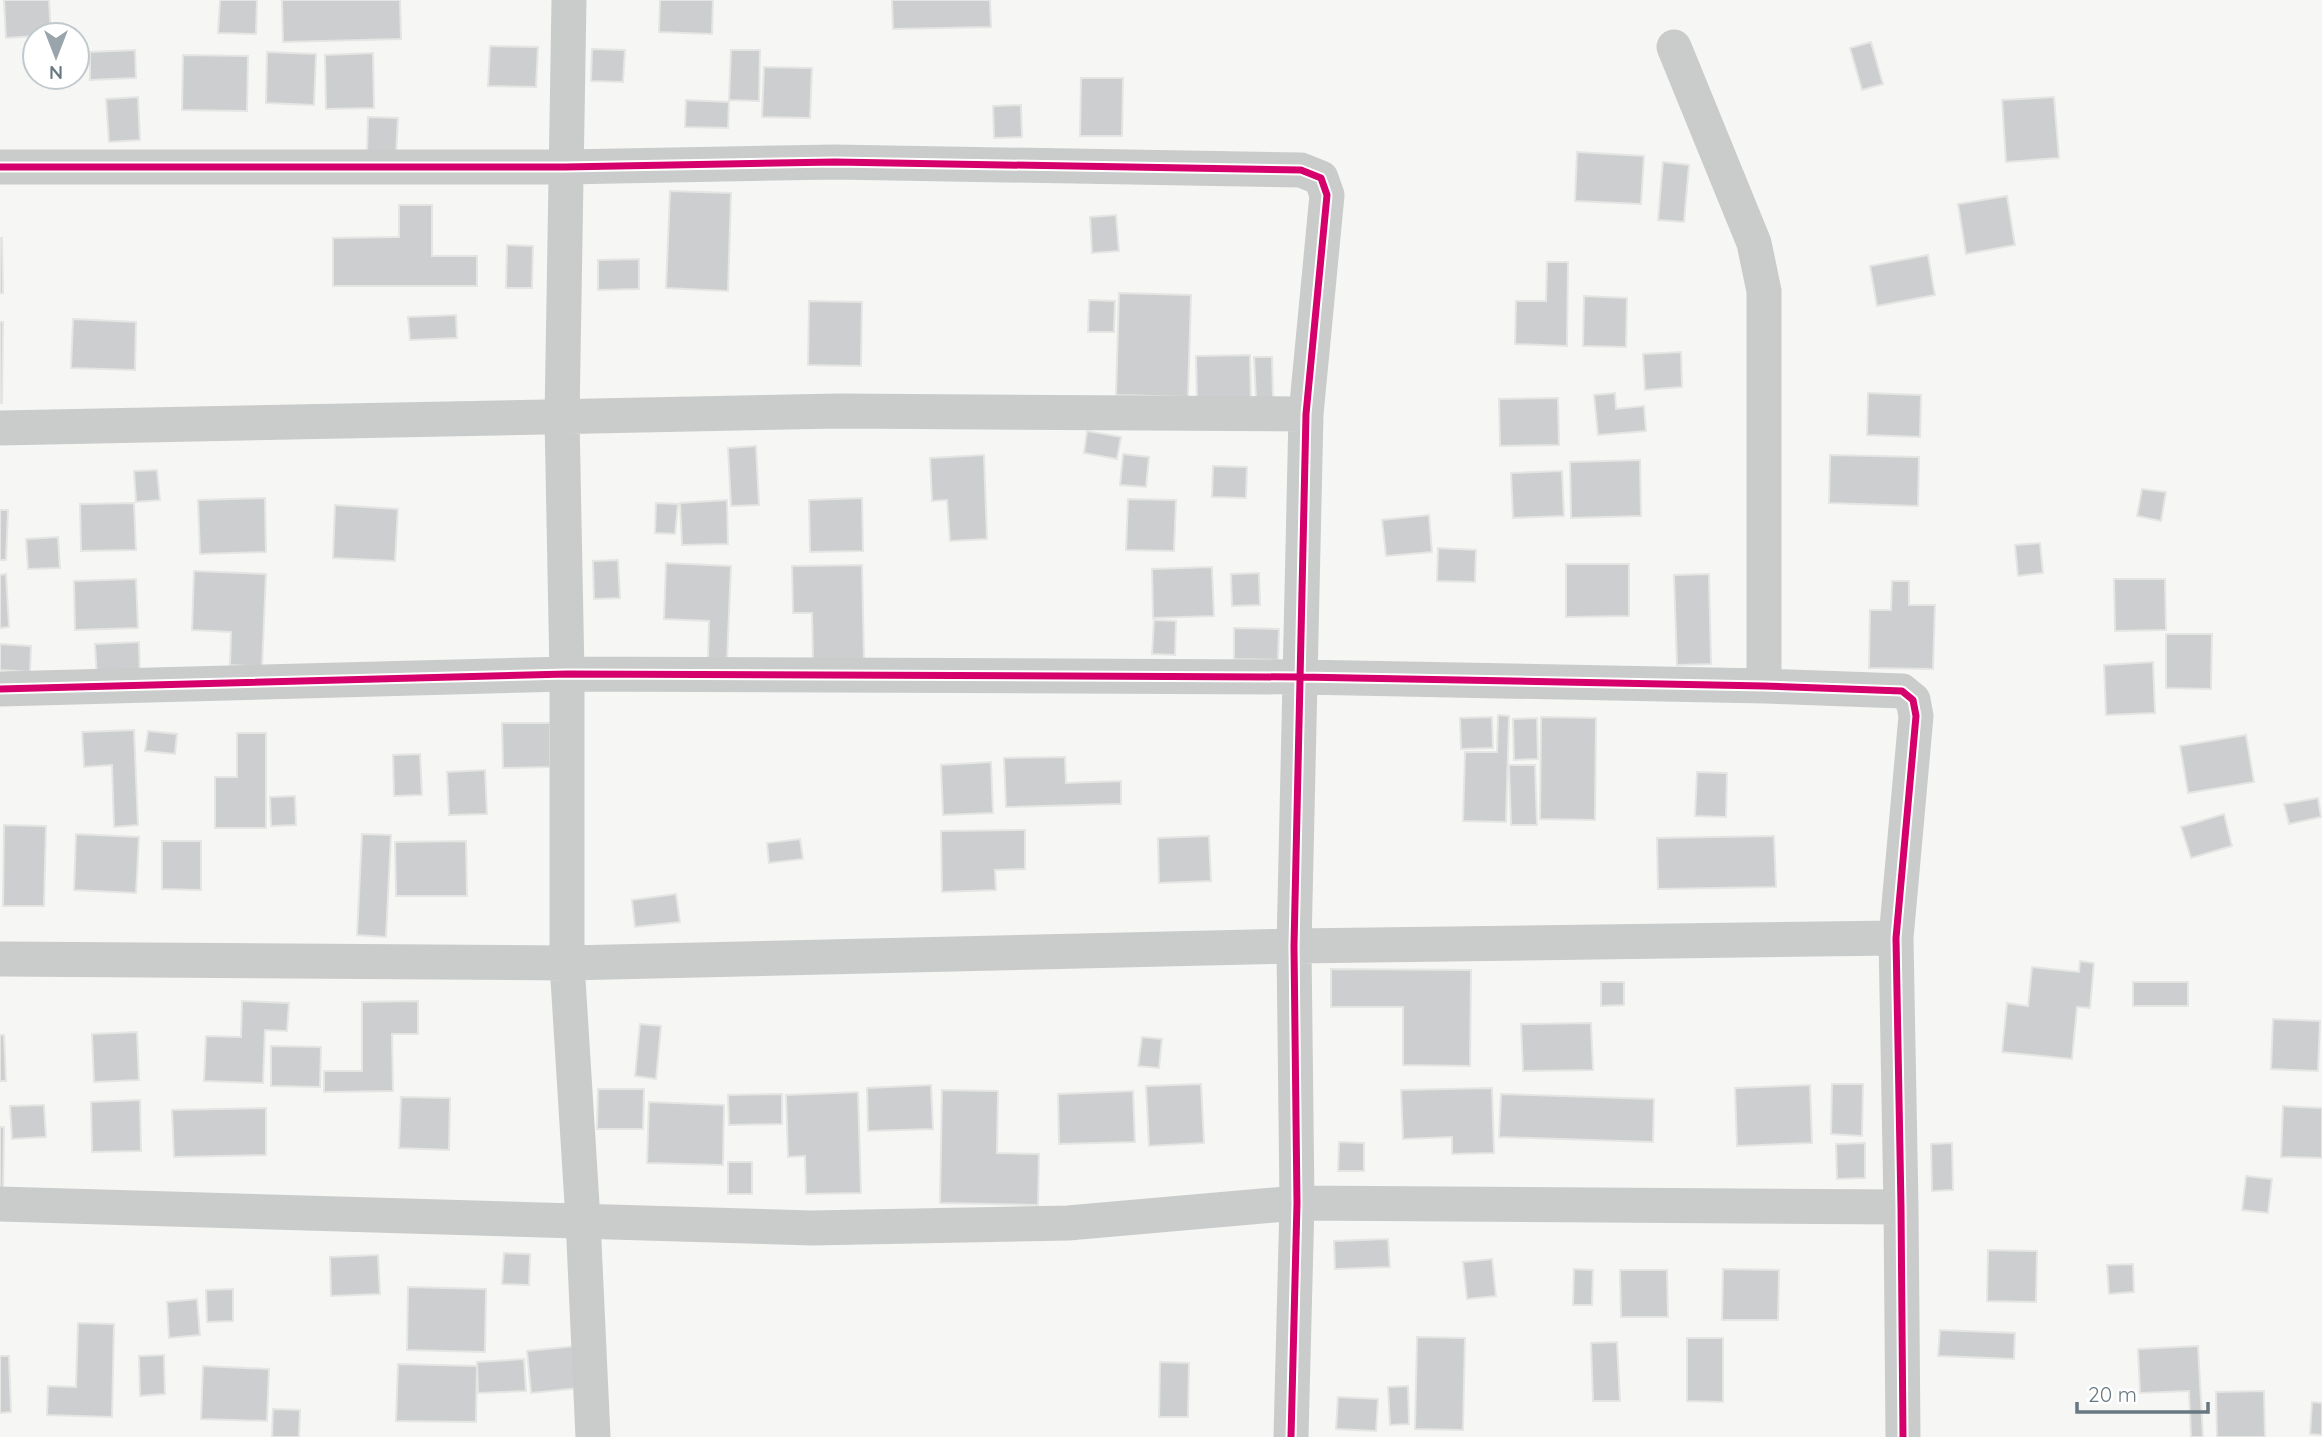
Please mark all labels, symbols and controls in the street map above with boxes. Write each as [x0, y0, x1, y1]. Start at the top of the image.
north arrow [21, 21, 91, 91]
text: N [49, 61, 63, 85]
scale bar [2077, 1370, 2208, 1414]
text: 20 m [2088, 1381, 2137, 1407]

